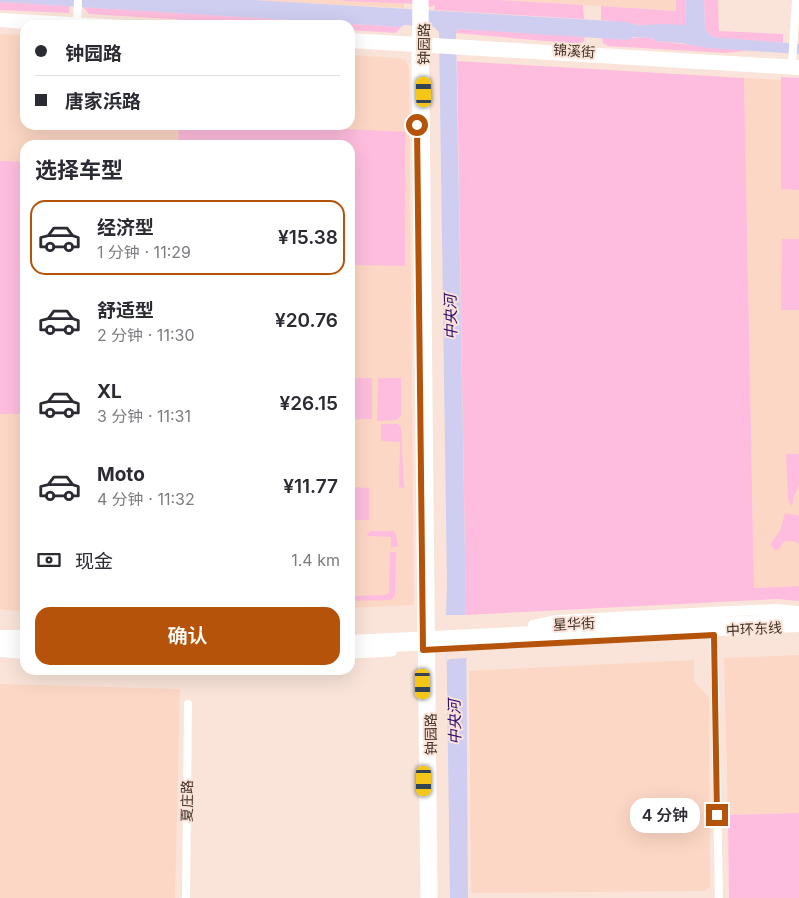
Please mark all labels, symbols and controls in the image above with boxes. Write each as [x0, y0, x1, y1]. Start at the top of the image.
street label: 钟园路 [415, 23, 432, 65]
street label: 锦溪街 [552, 41, 596, 60]
text: 钟园路 [65, 42, 122, 65]
car [416, 77, 431, 107]
text: 唐家浜路 [65, 90, 141, 113]
route start [406, 114, 428, 136]
text: 选择车型 [35, 157, 123, 183]
icon: car [37, 215, 82, 260]
text: 经济型 [97, 216, 154, 239]
text: ¥15.38 [278, 226, 338, 249]
text: 1 分钟 · 11:29 [97, 242, 191, 262]
water label: 中央河 [441, 291, 460, 340]
icon: car [37, 298, 82, 343]
text: 舒适型 [97, 299, 154, 322]
text: ¥20.76 [275, 309, 338, 332]
text: 2 分钟 · 11:30 [97, 325, 194, 345]
text: XL [97, 380, 122, 403]
icon: car [37, 381, 82, 426]
text: ¥26.15 [280, 392, 338, 415]
text: 3 分钟 · 11:31 [97, 406, 191, 426]
text: Moto [97, 463, 145, 486]
icon: car [37, 464, 82, 509]
text: ¥11.77 [283, 475, 338, 498]
text: 4 分钟 · 11:32 [97, 489, 195, 509]
icon: cash [35, 546, 63, 574]
text: 现金 [75, 550, 113, 573]
text: 1.4 km [291, 550, 340, 570]
button: 确认 [35, 607, 340, 665]
street label: 星华街 [553, 614, 595, 633]
street label: 中环东线 [726, 619, 782, 638]
car [415, 669, 430, 699]
water label: 中央河 [445, 696, 464, 745]
street label: 钟园路 [422, 713, 439, 755]
car [416, 766, 431, 796]
street label: 夏庄路 [178, 780, 195, 822]
callout: 4 分钟 [630, 798, 700, 832]
route end [706, 804, 728, 826]
text: 4 分钟 [642, 805, 688, 825]

